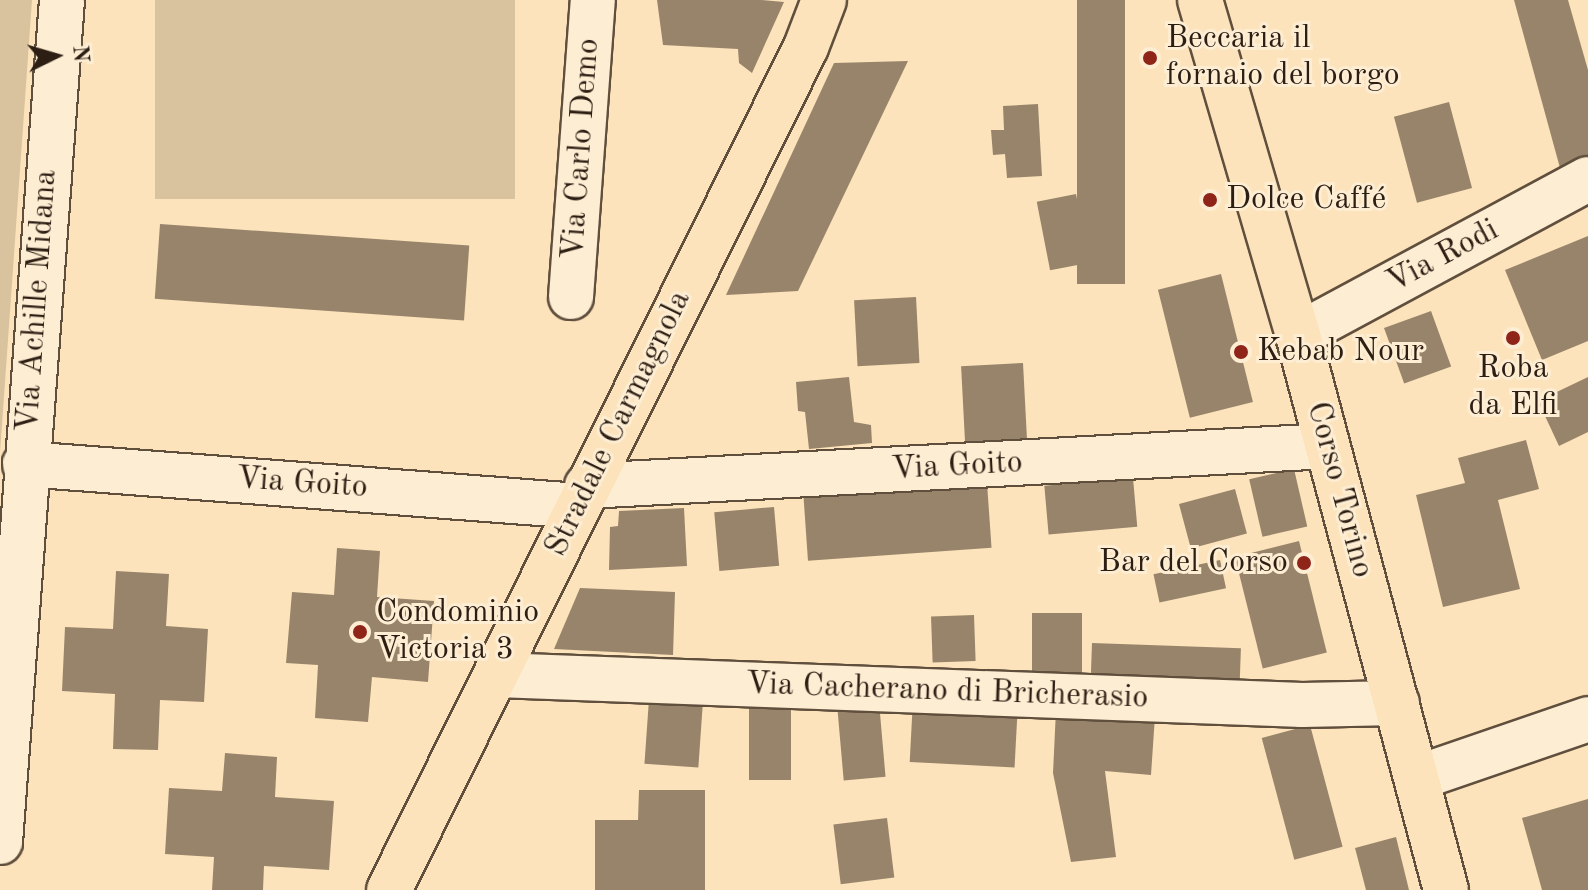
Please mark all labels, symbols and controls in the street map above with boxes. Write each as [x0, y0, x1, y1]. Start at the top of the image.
north arrow [16, 16, 96, 96]
place label: Beccaria il fornaio del borgo [1166, 21, 1400, 96]
street label: Via Carlo Demo [555, 37, 609, 261]
text: N [68, 45, 92, 63]
marker: Beccaria il fornaio del borgo [1141, 49, 1159, 67]
street label: Via Achille Midana [10, 168, 66, 434]
place label: Dolce Caffé [1226, 181, 1386, 219]
marker: Dolce Caffé [1201, 191, 1219, 209]
street label: Via Rodi [1381, 212, 1505, 302]
street label: Stradale Carmagnola [538, 285, 700, 563]
marker: Roba da Elfi [1504, 329, 1522, 347]
place label: Kebab Nour [1257, 333, 1424, 371]
marker: Kebab Nour [1232, 343, 1250, 361]
place label: Roba da Elfi [1468, 351, 1558, 426]
street label: Corso Torino [1297, 398, 1381, 582]
street label: Via Goito [890, 444, 1024, 490]
street label: Via Goito [235, 460, 369, 508]
place label: Bar del Corso [1099, 544, 1288, 582]
marker: Bar del Corso [1295, 554, 1313, 572]
place label: Condominio Victoria 3 [376, 595, 539, 670]
marker: Condominio Victoria 3 [351, 623, 369, 641]
street label: Via Cacherano di Bricherasio [745, 666, 1149, 718]

